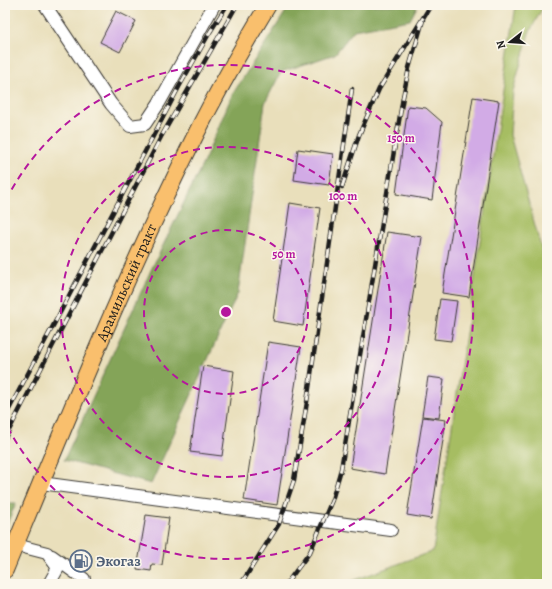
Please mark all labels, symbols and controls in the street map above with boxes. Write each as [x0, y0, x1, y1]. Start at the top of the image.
north arrow [490, 22, 530, 62]
text: N [493, 39, 509, 51]
text: 150 m [387, 130, 415, 146]
text: 100 m [329, 188, 357, 204]
street label: Арамильский тракт [91, 220, 162, 346]
text: 50 m [272, 246, 296, 262]
centre of rings [219, 305, 233, 319]
fuel station icon: Экогаз [68, 548, 94, 574]
place label: Экогаз [96, 551, 141, 571]

